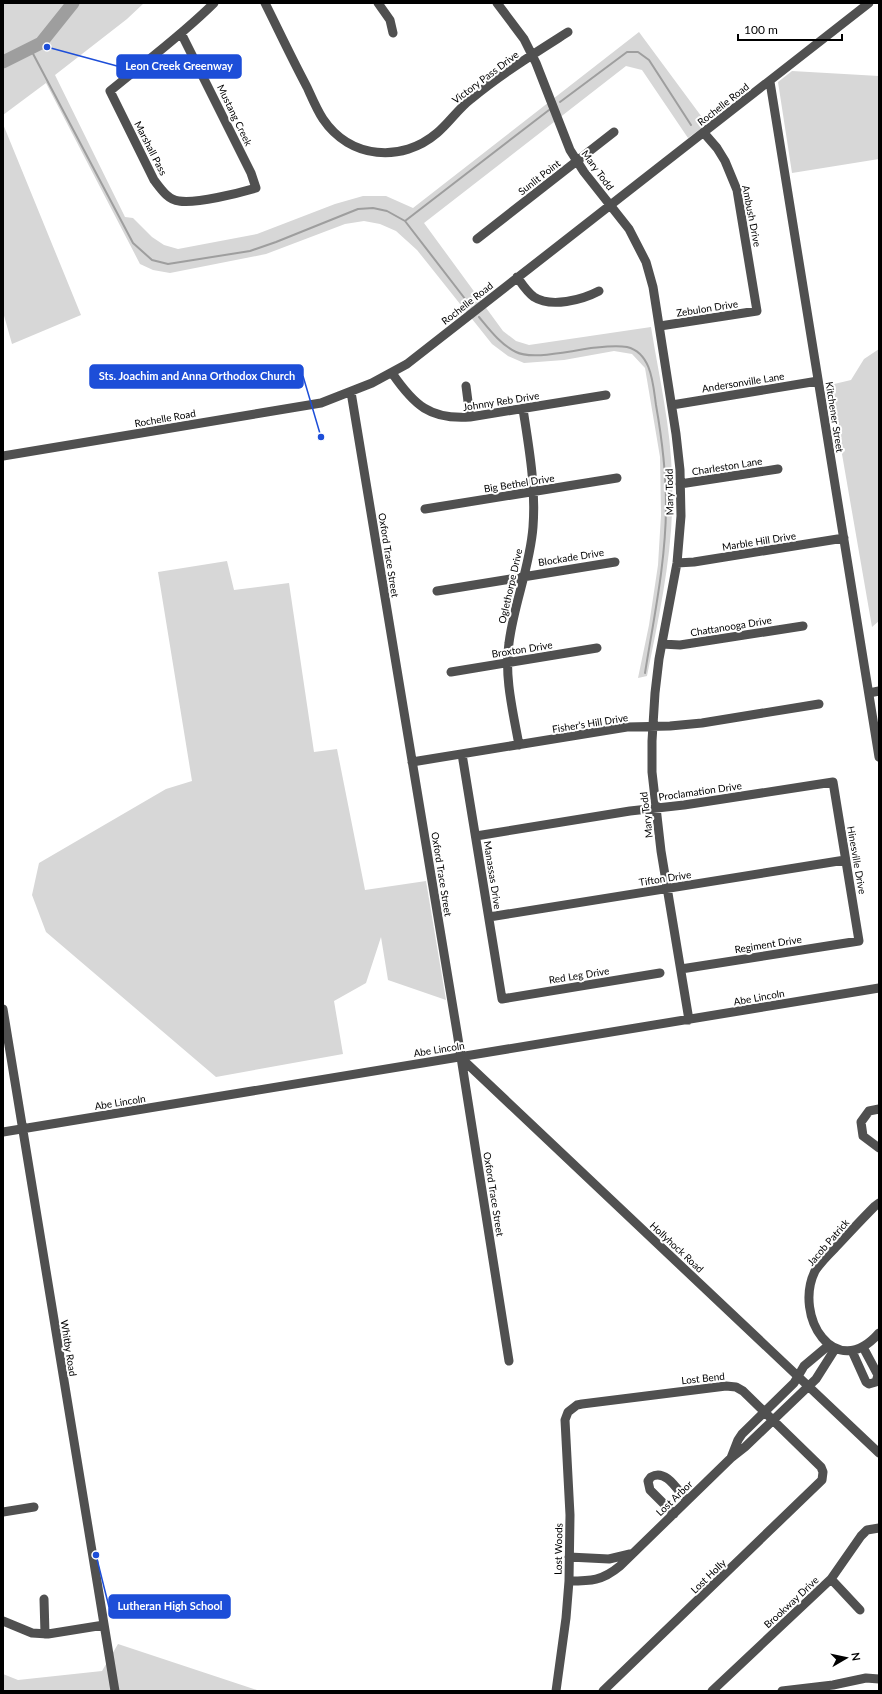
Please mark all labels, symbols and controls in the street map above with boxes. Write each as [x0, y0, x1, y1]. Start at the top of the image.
scale bar [738, 16, 842, 42]
text: 100 m [744, 22, 778, 37]
street label: Victory Pass Drive [449, 48, 521, 106]
callout: Leon Creek Greenway [117, 55, 241, 78]
text: Leon Creek Greenway [125, 59, 233, 72]
street label: Rochelle Road [695, 80, 751, 128]
street label: Mustang Creek [215, 82, 255, 148]
street label: Marshall Pass [132, 119, 170, 177]
street label: Mary Todd [579, 148, 617, 192]
street label: Sunlit Point [515, 157, 563, 197]
street label: Ambush Drive [740, 184, 764, 248]
street label: Rochelle Road [439, 279, 495, 327]
street label: Zebulon Drive [675, 297, 739, 319]
callout: Sts. Joachim and Anna Orthodox Church [90, 365, 303, 388]
text: Sts. Joachim and Anna Orthodox Church [99, 369, 295, 382]
street label: Andersonville Lane [701, 370, 785, 394]
street label: Kitchener Street [823, 381, 847, 454]
street label: Johnny Reb Drive [462, 389, 540, 413]
street label: Rochelle Road [133, 407, 197, 429]
street label: Charleston Lane [691, 455, 763, 477]
street label: Mary Todd [663, 469, 675, 515]
street label: Big Bethel Drive [483, 471, 555, 495]
street label: Oxford Trace Street [376, 512, 402, 598]
street label: Marble Hill Drive [721, 529, 797, 553]
street label: Blockade Drive [537, 546, 605, 568]
street label: Oglethorpe Drive [496, 547, 524, 625]
street label: Chattanooga Drive [689, 614, 773, 638]
street label: Broxton Drive [491, 638, 553, 660]
street label: Fisher's Hill Drive [551, 711, 629, 735]
street label: Proclamation Drive [658, 779, 742, 803]
street label: Mary Todd [637, 791, 655, 839]
street label: Hinesville Drive [845, 825, 869, 895]
street label: Oxford Trace Street [429, 831, 455, 917]
street label: Manassas Drive [482, 840, 504, 910]
street label: Tifton Drive [638, 868, 692, 888]
street label: Regiment Drive [734, 933, 802, 955]
street label: Red Leg Drive [548, 964, 610, 986]
street label: Abe Lincoln [733, 987, 785, 1007]
street label: Abe Lincoln [413, 1039, 465, 1059]
street label: Abe Lincoln [94, 1092, 146, 1112]
street label: Oxford Trace Street [481, 1151, 507, 1237]
street label: Jacob Patrick [805, 1216, 852, 1268]
street label: Hollyhock Road [648, 1219, 706, 1275]
street label: Whitby Road [59, 1319, 79, 1377]
street label: Lost Bend [681, 1370, 725, 1386]
street label: Lost Arbor [653, 1478, 695, 1518]
street label: Lost Woods [552, 1523, 564, 1575]
street label: Lost Holly [688, 1556, 729, 1596]
street label: Brookway Drive [761, 1574, 821, 1630]
callout: Lutheran High School [109, 1595, 230, 1618]
text: Lutheran High School [117, 1599, 223, 1612]
north arrow [826, 1638, 866, 1678]
text: N [849, 1651, 863, 1662]

